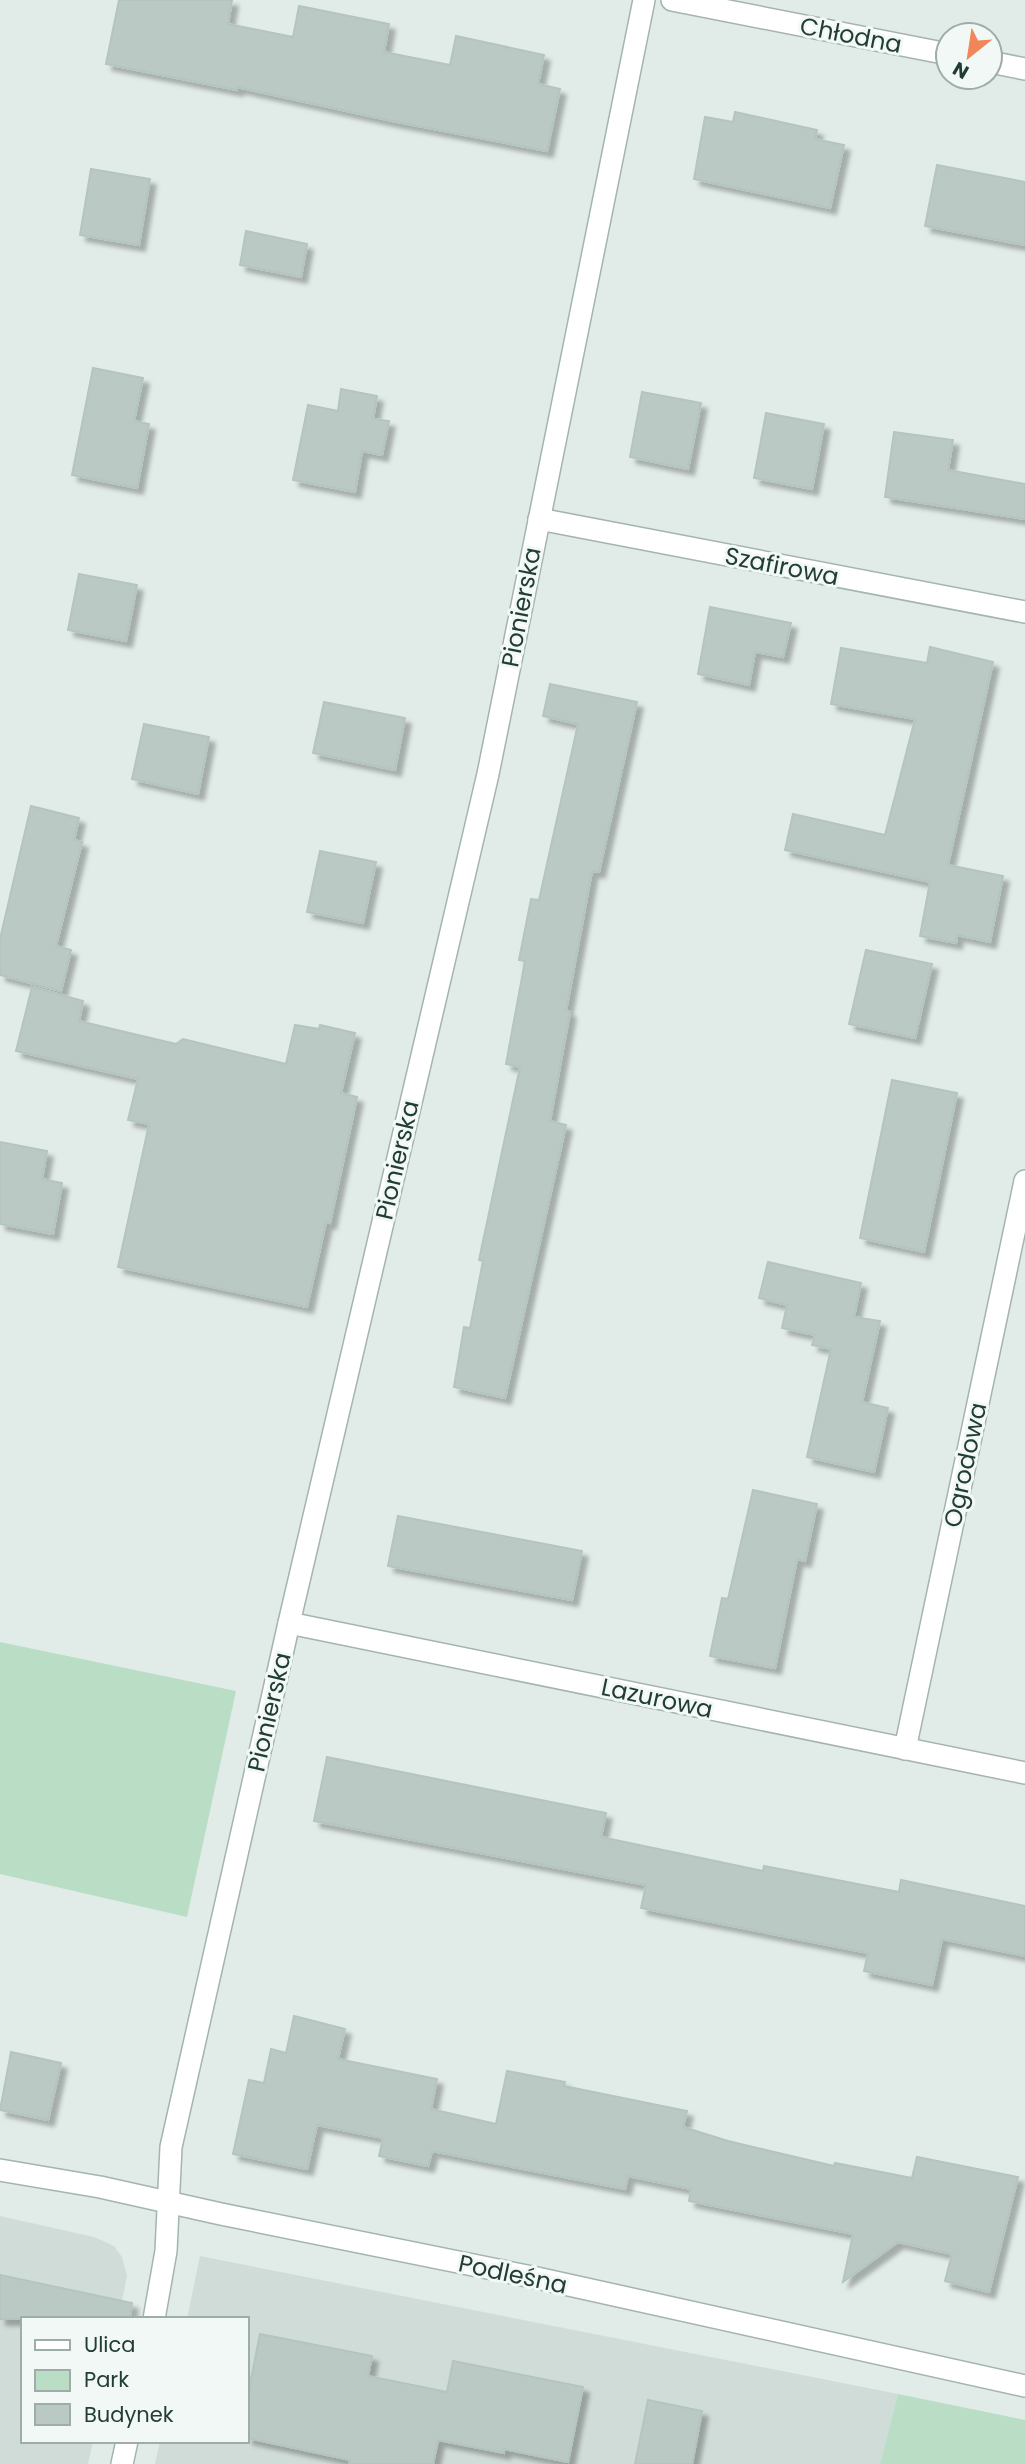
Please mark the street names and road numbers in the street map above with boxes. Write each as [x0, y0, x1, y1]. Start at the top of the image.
street label: Chłodna [797, 9, 905, 61]
street label: Szafirowa [722, 539, 842, 593]
street label: Pionierska [493, 544, 549, 670]
street label: Pionierska [367, 1097, 427, 1223]
street label: Ogrodowa [936, 1400, 994, 1530]
street label: Pionierska [239, 1649, 299, 1775]
street label: Lazurowa [598, 1670, 716, 1726]
street label: Podleśna [456, 2246, 570, 2302]

